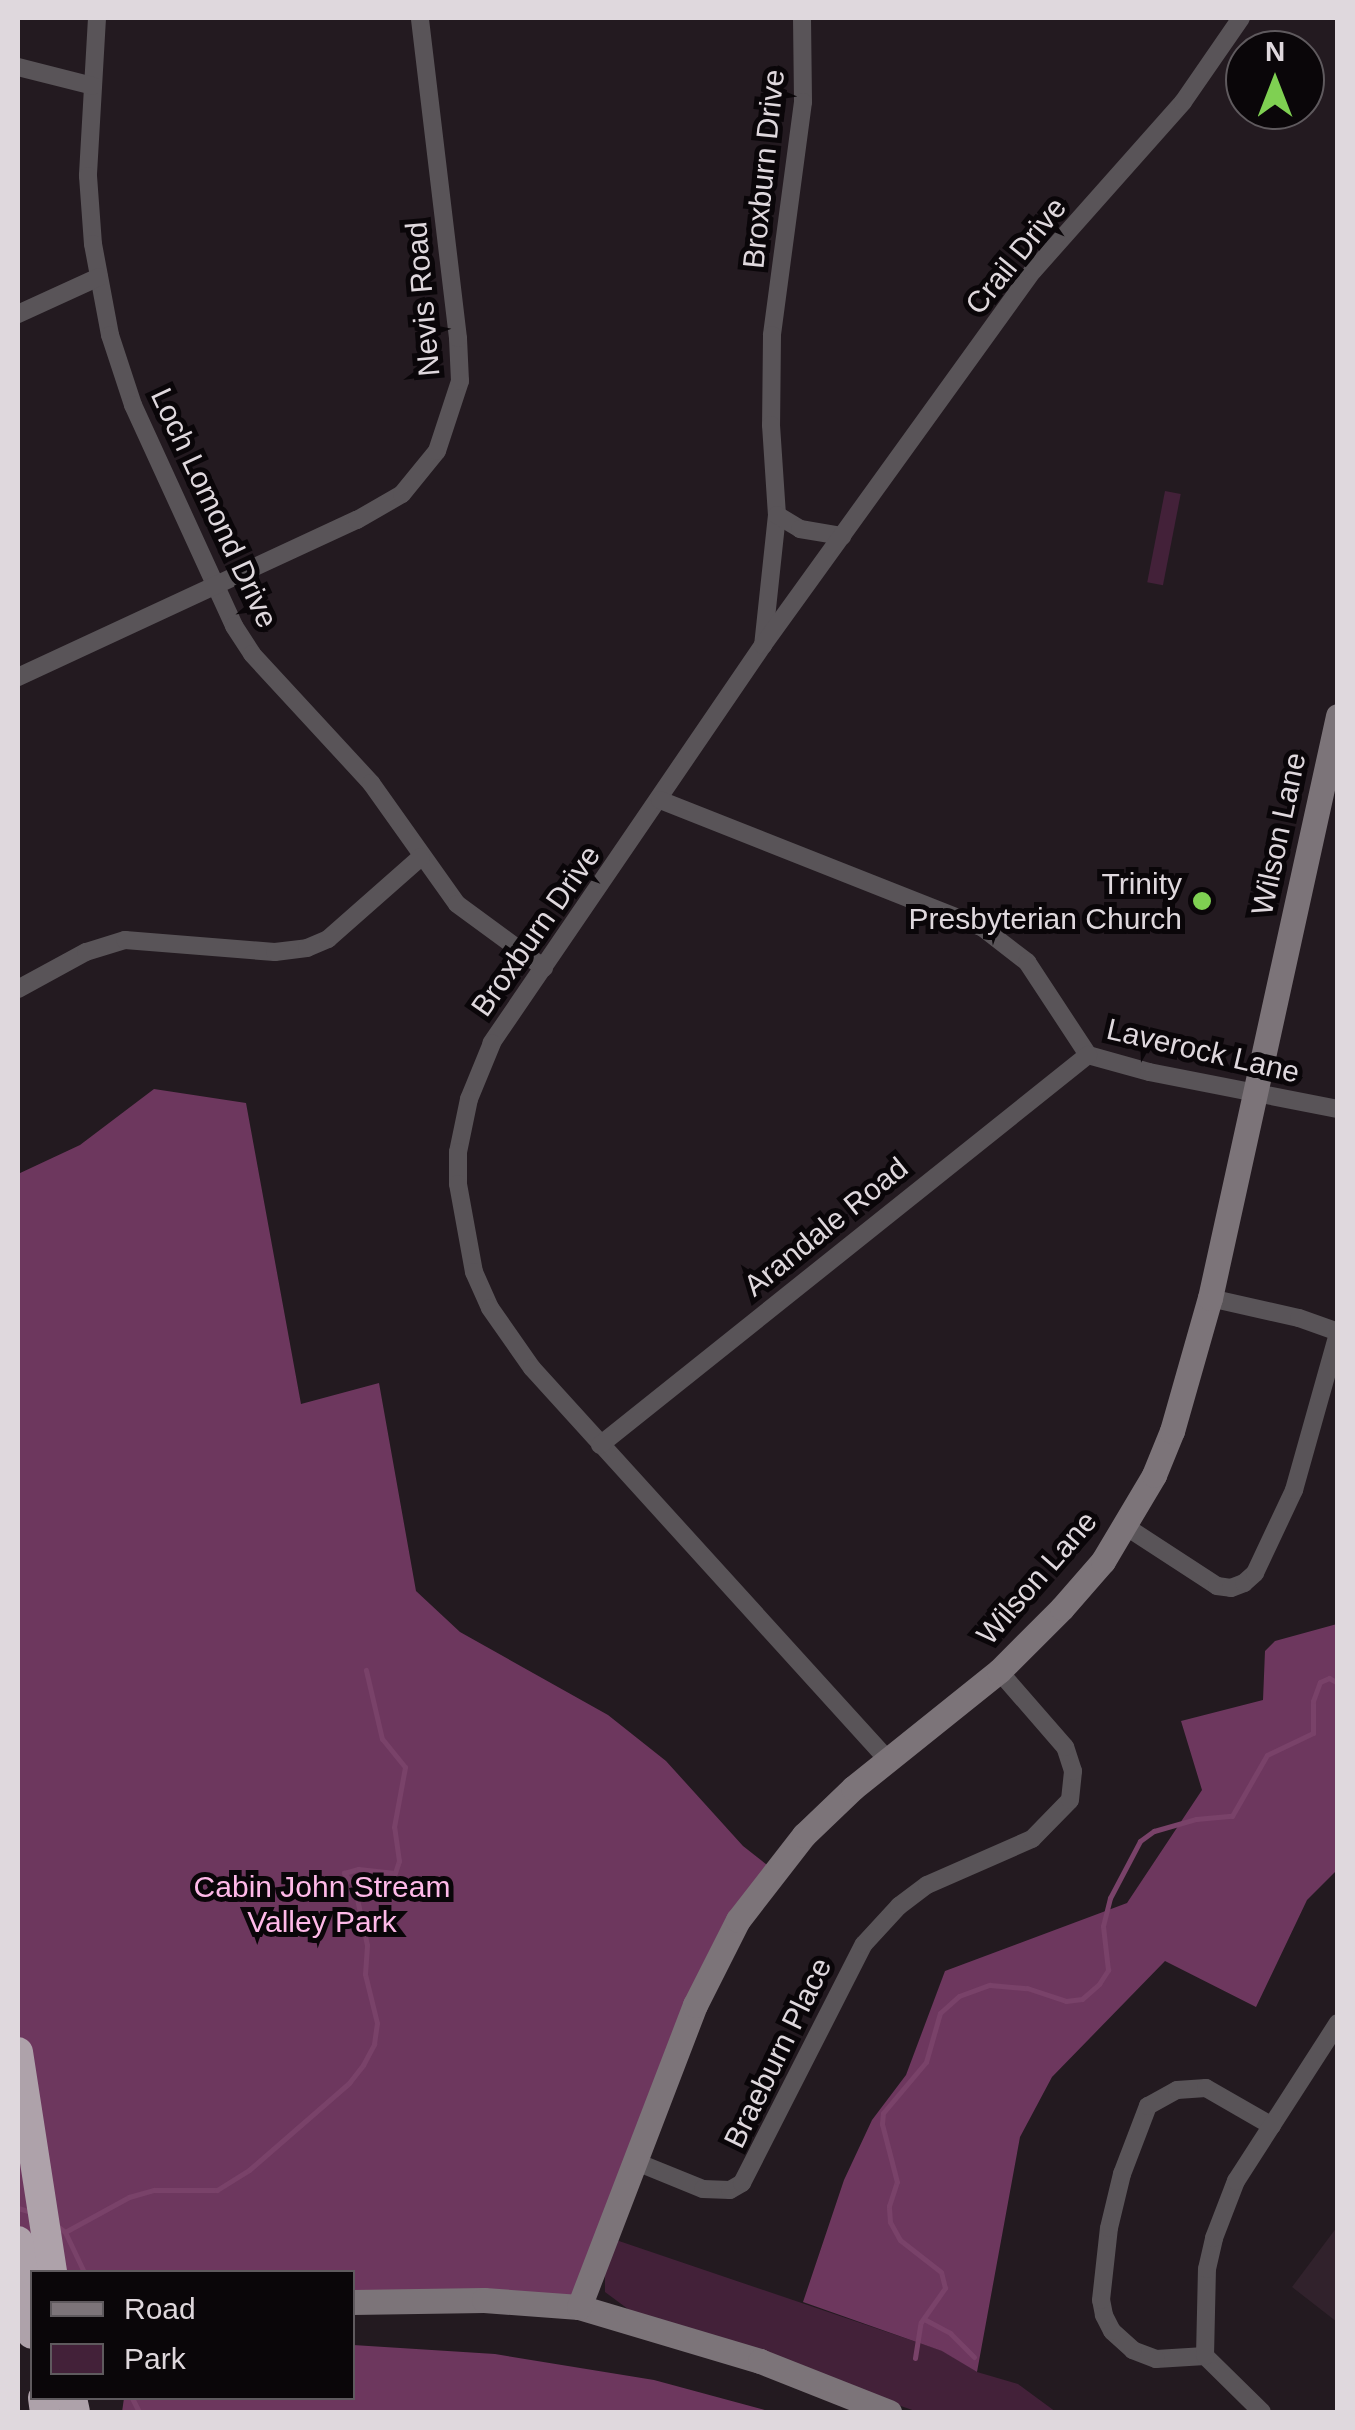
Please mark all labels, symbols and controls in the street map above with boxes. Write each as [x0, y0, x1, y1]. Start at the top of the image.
north arrow [1225, 30, 1325, 130]
text: N [1265, 36, 1285, 67]
street label: Broxburn Drive [736, 68, 792, 270]
street label: Crail Drive [958, 190, 1074, 322]
street label: Nevis Road [398, 220, 448, 378]
street label: Loch Lomond Drive [143, 383, 285, 633]
street label: Wilson Lane [1244, 750, 1314, 918]
street label: Broxburn Drive [464, 839, 608, 1023]
place label: Trinity Presbyterian Church [909, 866, 1182, 936]
marker: Trinity Presbyterian Church [1191, 890, 1213, 912]
street label: Laverock Lane [1103, 1011, 1303, 1091]
street label: Arandale Road [737, 1150, 915, 1304]
street label: Wilson Lane [969, 1504, 1105, 1652]
park label: Cabin John Stream Valley Park [194, 1869, 450, 1940]
street label: Braeburn Place [716, 1952, 840, 2154]
legend [30, 2270, 355, 2400]
text: Road [124, 2292, 196, 2325]
text: Park [124, 2342, 186, 2375]

